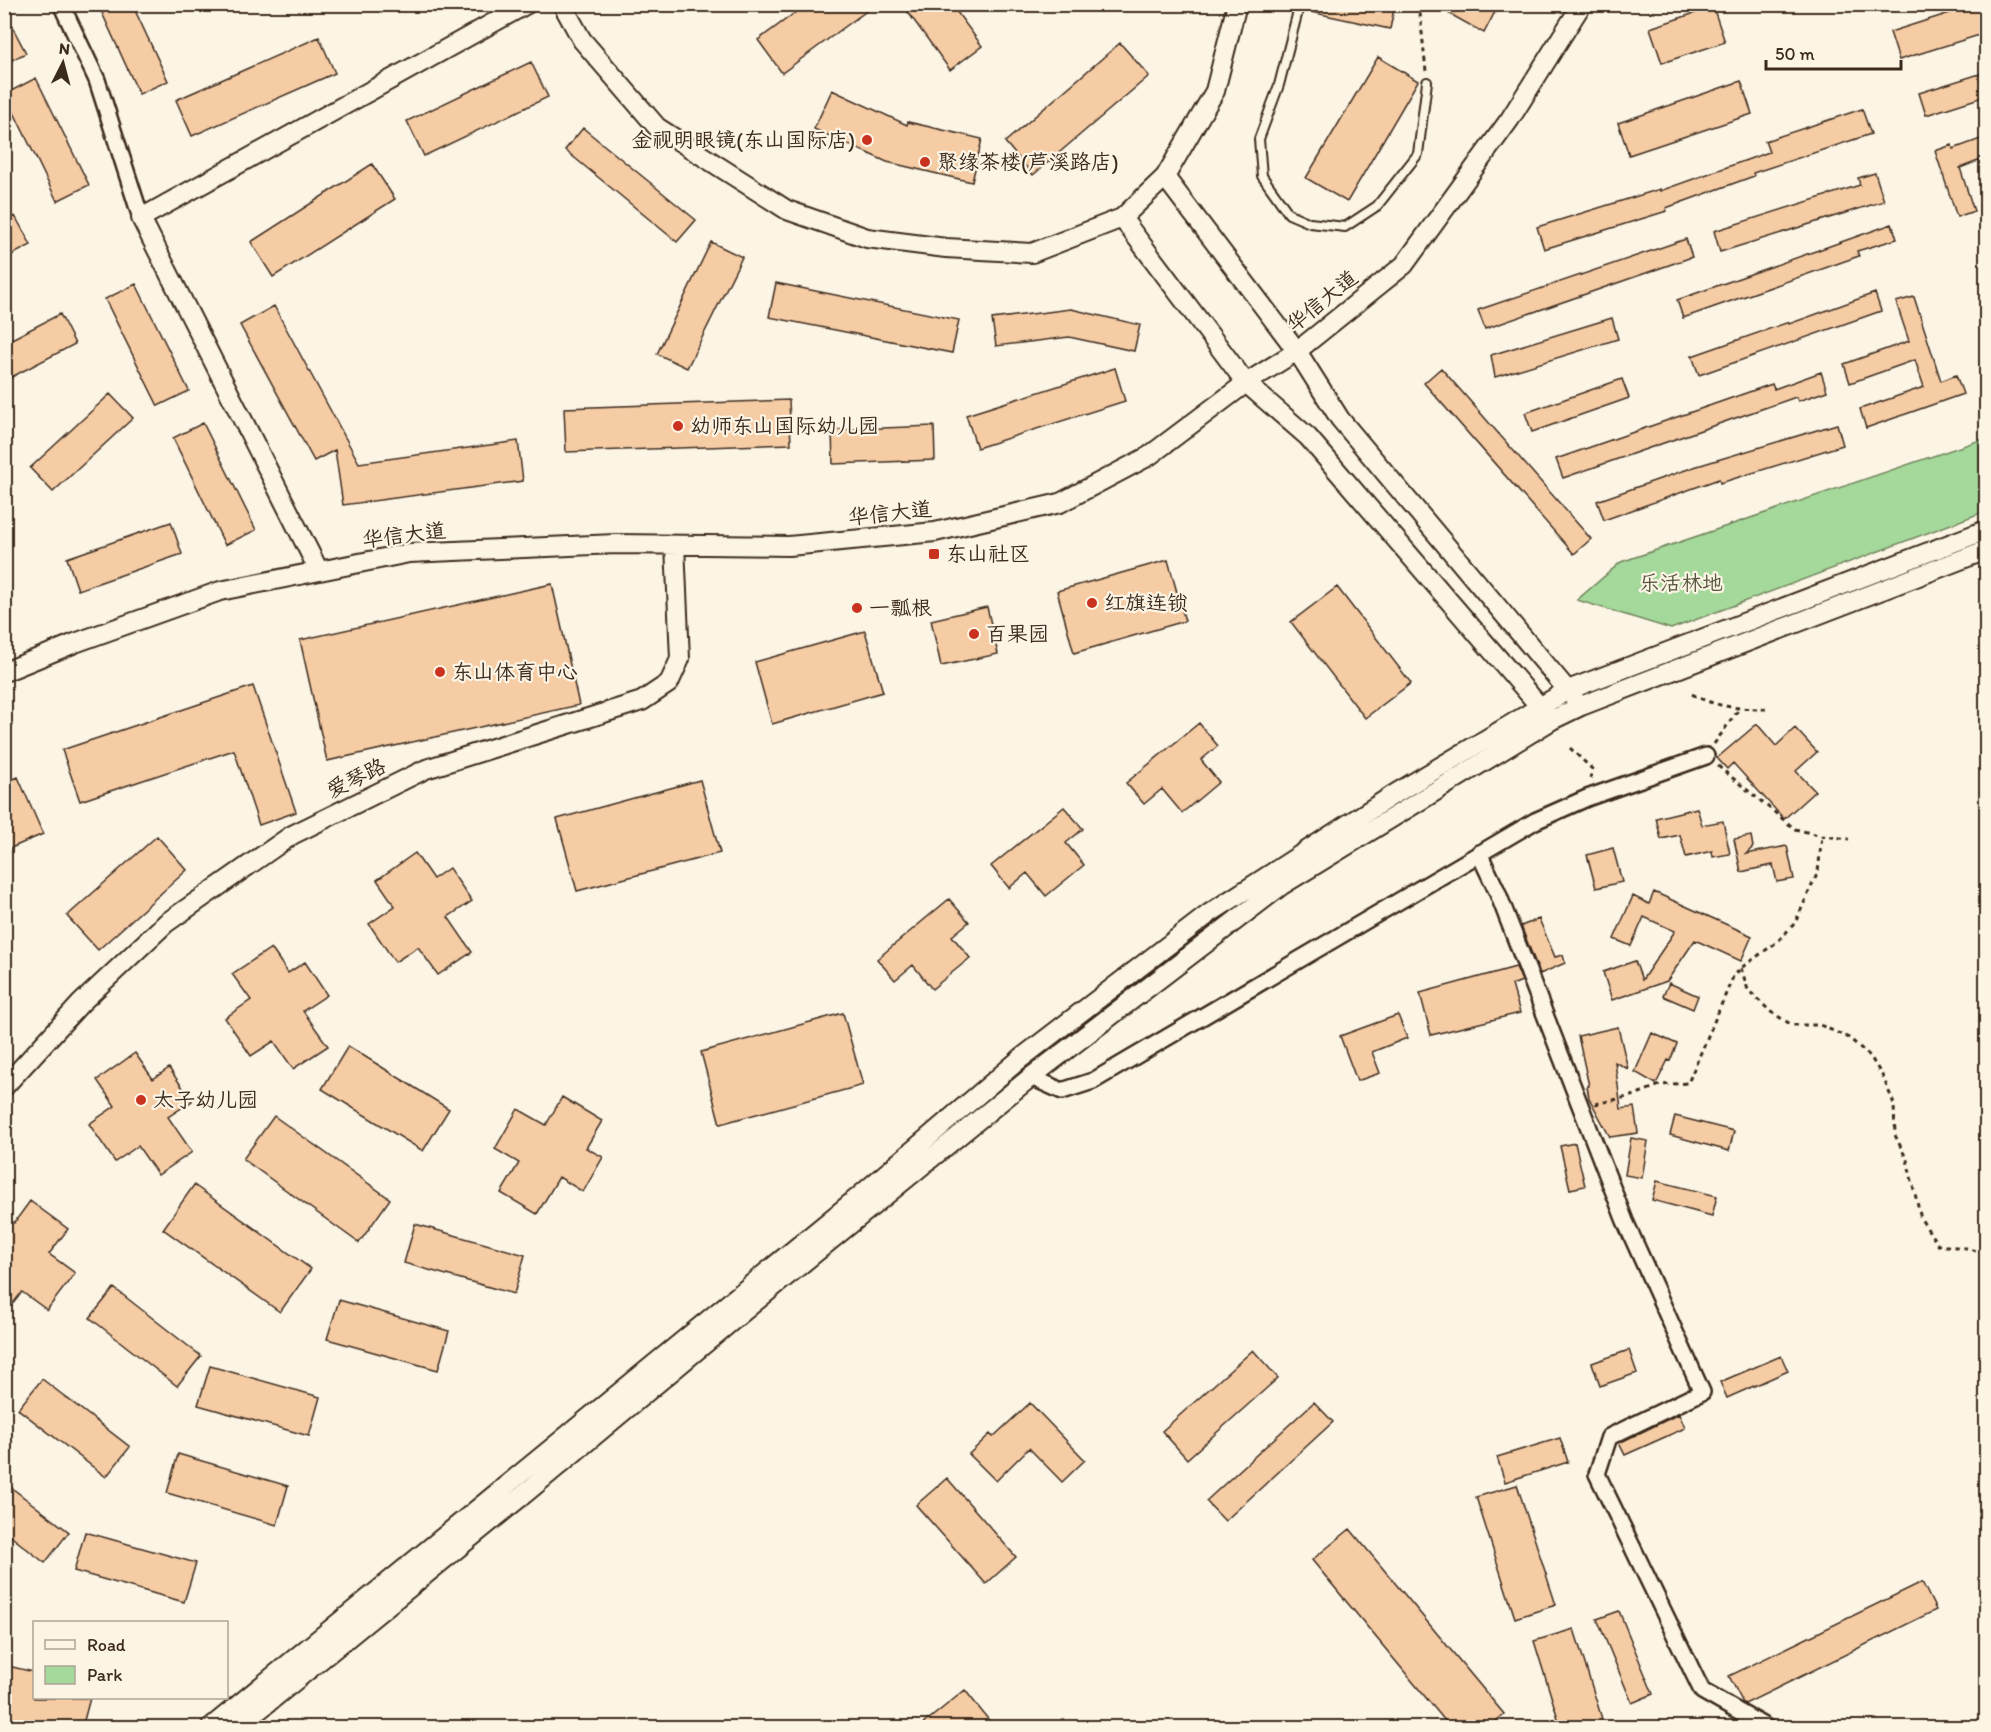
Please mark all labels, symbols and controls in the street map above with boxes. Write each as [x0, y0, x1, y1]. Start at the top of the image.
north arrow [33, 33, 93, 93]
scale bar [1766, 33, 1901, 71]
text: N [58, 39, 71, 59]
text: 50 m [1775, 43, 1815, 65]
place label: 金视明眼镜(东山国际店) [631, 127, 855, 152]
marker: 金视明眼镜(东山国际店) [860, 133, 874, 147]
place label: 聚缘茶楼(芦溪路店) [937, 149, 1119, 174]
marker: 聚缘茶楼(芦溪路店) [918, 155, 932, 169]
street label: 华信大道 [1281, 264, 1362, 337]
place label: 幼师东山国际幼儿园 [690, 413, 879, 438]
marker: 幼师东山国际幼儿园 [671, 419, 685, 433]
street label: 华信大道 [847, 496, 933, 529]
street label: 华信大道 [361, 517, 447, 552]
place label: 东山社区 [946, 541, 1030, 566]
marker: 东山社区 [927, 547, 941, 561]
park label: 乐活林地 [1639, 570, 1723, 595]
place label: 红旗连锁 [1104, 590, 1188, 615]
place label: 一瓢根 [869, 595, 932, 620]
marker: 红旗连锁 [1085, 596, 1099, 610]
marker: 一瓢根 [850, 601, 864, 615]
place label: 百果园 [986, 621, 1049, 646]
marker: 百果园 [967, 627, 981, 641]
place label: 东山体育中心 [452, 659, 578, 684]
marker: 东山体育中心 [433, 665, 447, 679]
street label: 爱琴路 [322, 753, 390, 803]
place label: 太子幼儿园 [153, 1087, 258, 1112]
marker: 太子幼儿园 [134, 1093, 148, 1107]
legend [33, 1621, 228, 1699]
text: Road [87, 1634, 126, 1656]
text: Park [87, 1664, 122, 1686]

